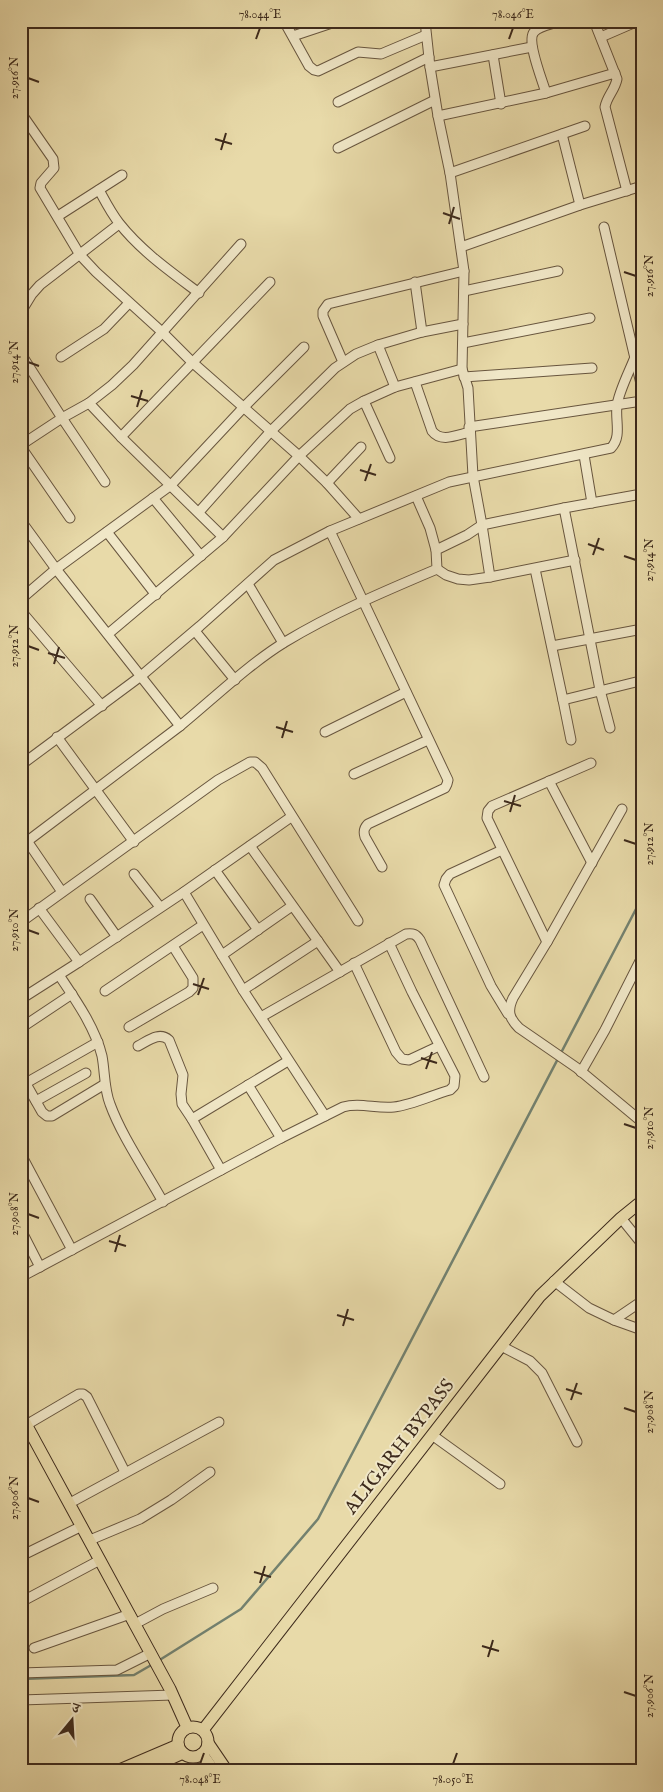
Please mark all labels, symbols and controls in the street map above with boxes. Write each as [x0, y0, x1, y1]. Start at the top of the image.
text: 78.044°E [239, 7, 281, 22]
text: 78.046°E [492, 7, 534, 22]
text: 27.916°N [7, 56, 22, 99]
text: 27.916°N [642, 254, 657, 297]
text: 27.914°N [7, 340, 22, 384]
text: 27.914°N [642, 538, 657, 582]
text: 27.912°N [7, 624, 22, 668]
text: 27.912°N [642, 822, 657, 866]
text: 27.910°N [7, 908, 22, 952]
text: 27.910°N [642, 1106, 657, 1150]
text: 27.908°N [7, 1192, 22, 1236]
street label: ALIGARH BYPASS [339, 1375, 460, 1520]
text: 27.908°N [642, 1390, 657, 1434]
text: 27.906°N [7, 1475, 22, 1520]
text: 27.906°N [642, 1673, 657, 1718]
north arrow [48, 1694, 98, 1744]
text: उ [69, 1699, 83, 1719]
text: 78.048°E [179, 1772, 221, 1787]
text: 78.050°E [432, 1772, 474, 1787]

